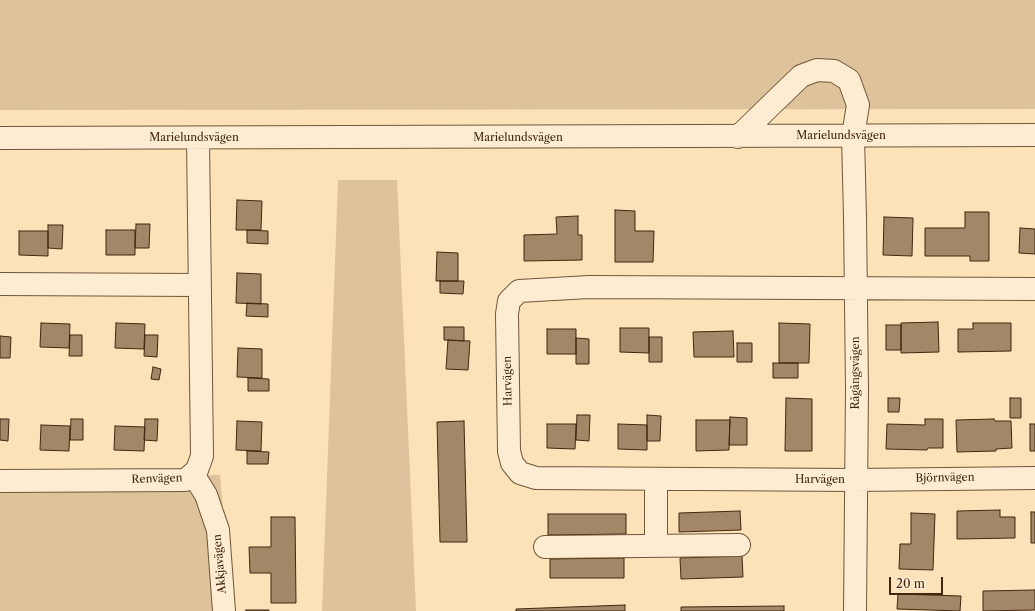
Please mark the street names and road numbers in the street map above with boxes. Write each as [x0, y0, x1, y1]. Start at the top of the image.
street label: Marielundsvägen [796, 129, 886, 143]
street label: Marielundsvägen [149, 131, 239, 145]
street label: Marielundsvägen [473, 131, 563, 145]
street label: Rågångsvägen [849, 336, 863, 410]
street label: Harvägen [501, 356, 515, 406]
street label: Björnvägen [915, 471, 975, 485]
street label: Renvägen [131, 472, 183, 486]
street label: Harvägen [795, 473, 845, 487]
street label: Akkjavägen [211, 534, 229, 594]

